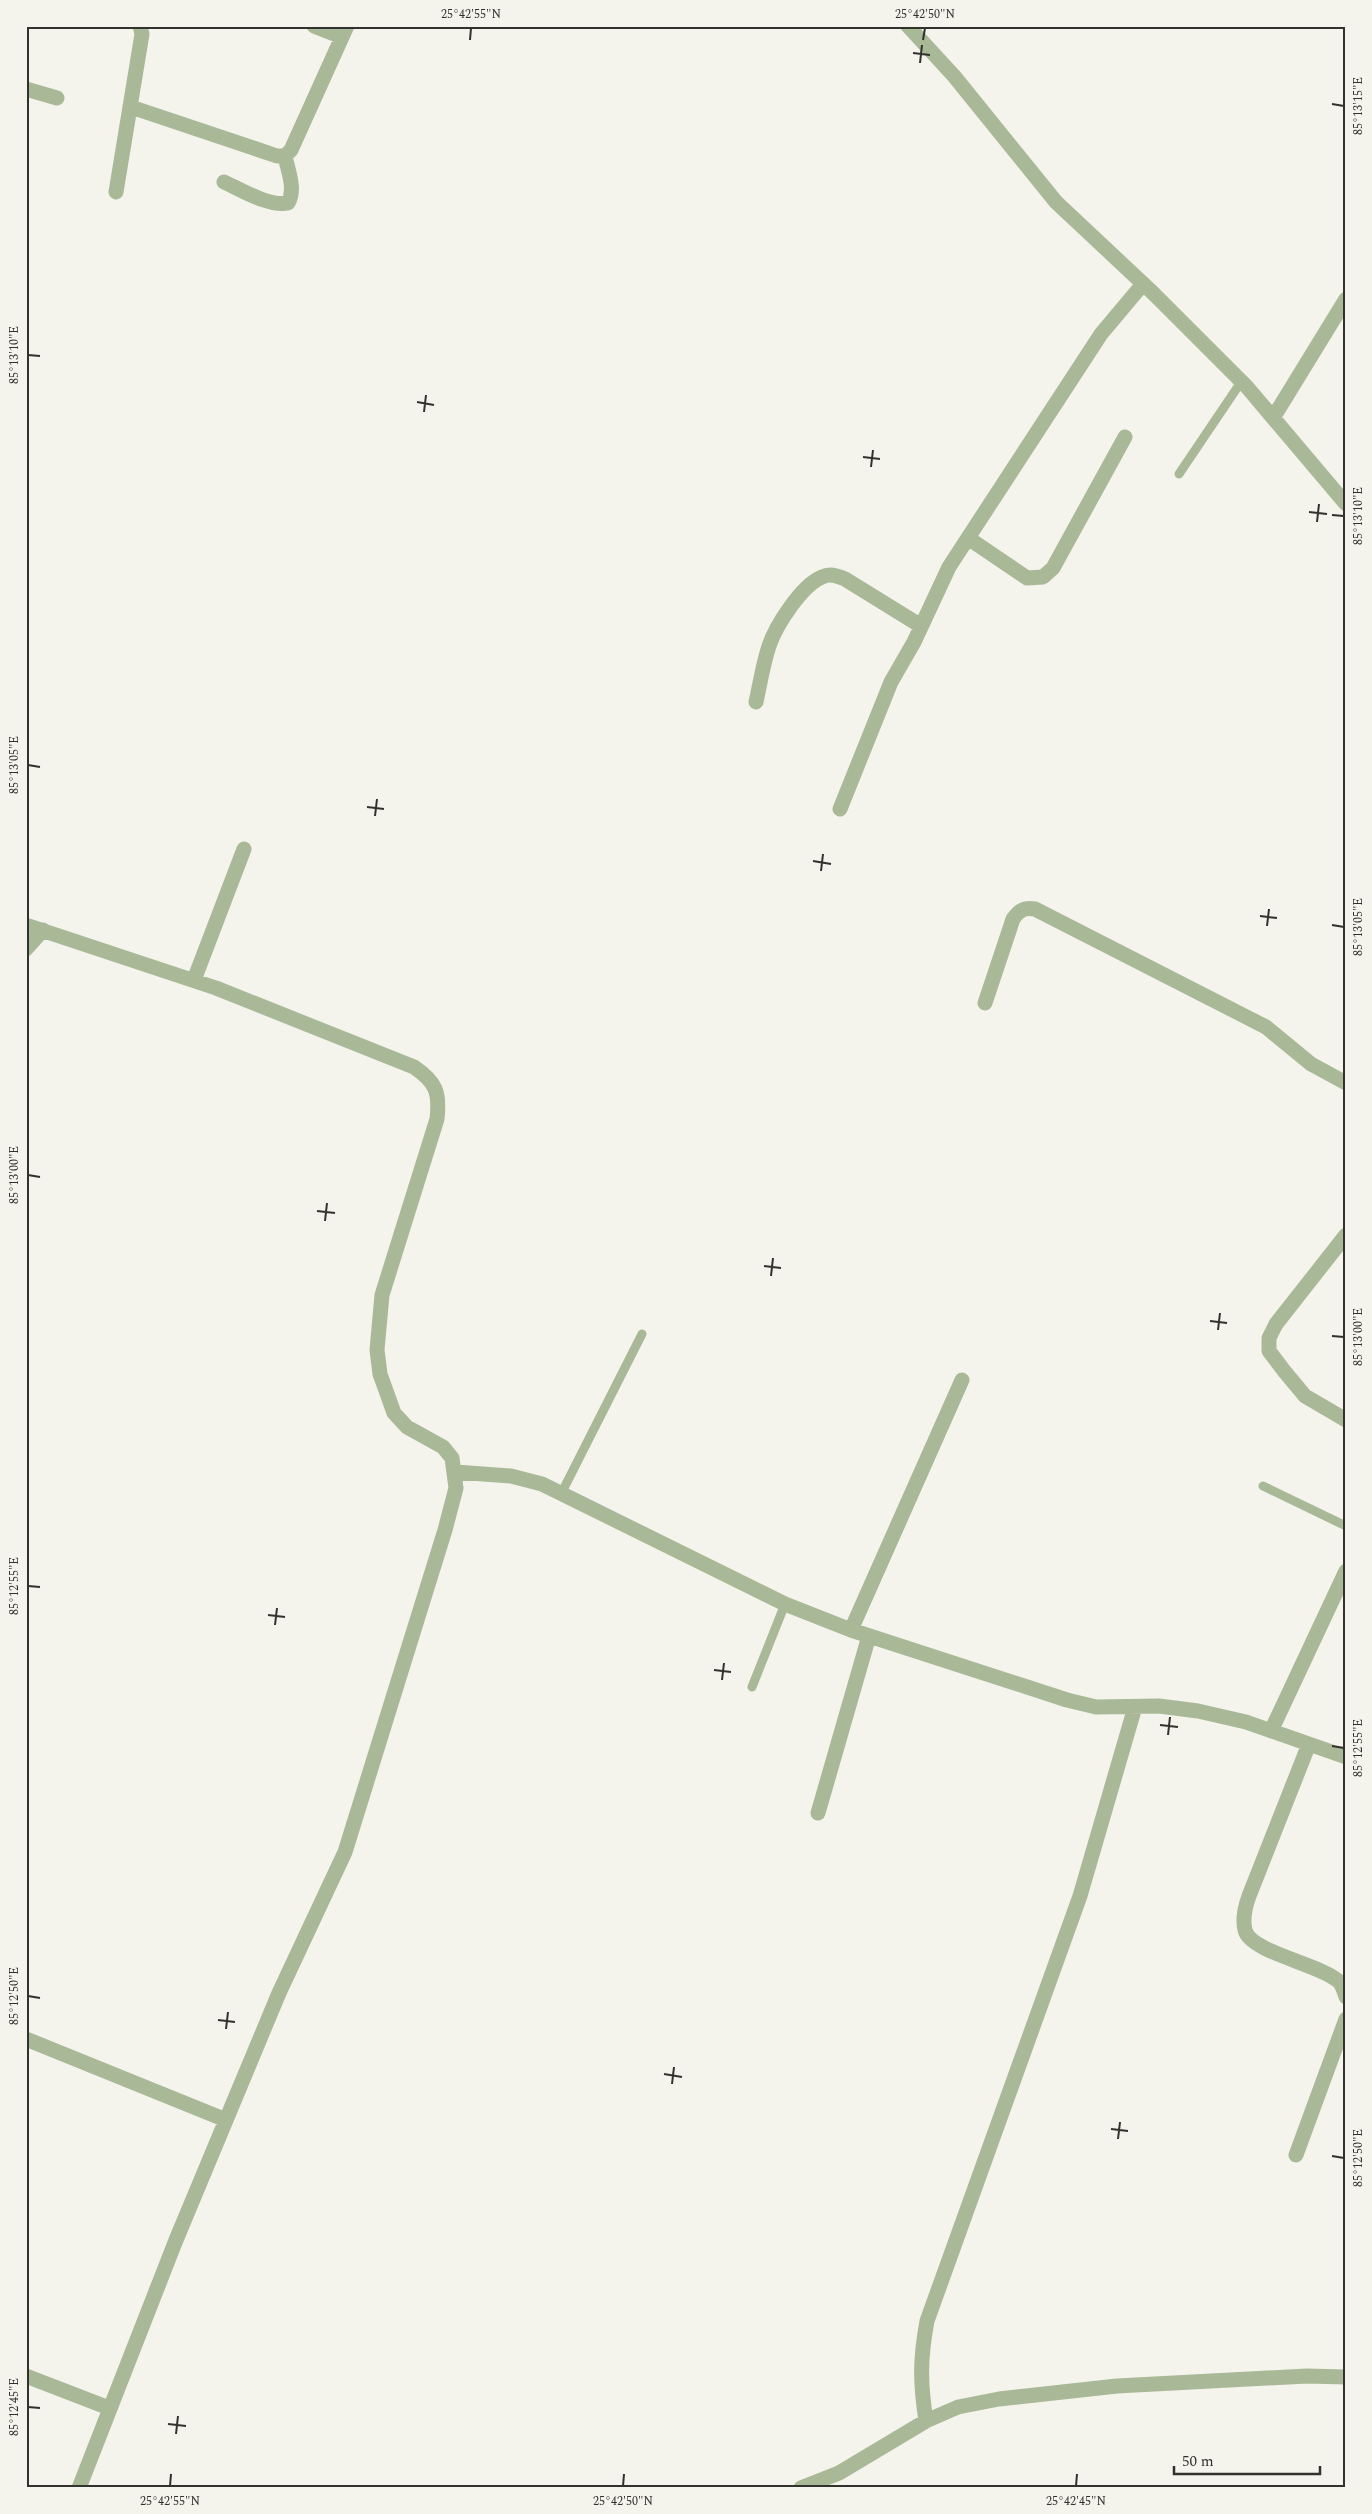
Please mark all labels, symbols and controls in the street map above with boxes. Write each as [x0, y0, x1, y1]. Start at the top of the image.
text: 25°42'55"N [441, 5, 501, 24]
text: 25°42'50"N [895, 5, 955, 24]
text: 85°13'15"E [1349, 77, 1368, 135]
text: 85°13'10"E [5, 326, 24, 384]
text: 85°13'10"E [1349, 487, 1368, 545]
text: 85°13'05"E [5, 736, 24, 794]
text: 85°13'05"E [1349, 898, 1368, 956]
text: 85°13'00"E [5, 1146, 24, 1204]
text: 85°13'00"E [1349, 1308, 1368, 1366]
text: 85°12'55"E [5, 1557, 24, 1615]
text: 85°12'55"E [1349, 1719, 1368, 1777]
text: 85°12'50"E [5, 1967, 24, 2025]
text: 85°12'50"E [1349, 2129, 1368, 2187]
text: 85°12'45"E [5, 2378, 24, 2436]
scale bar [1174, 2444, 1321, 2476]
text: 50 m [1182, 2450, 1214, 2473]
text: 25°42'55"N [140, 2492, 200, 2511]
text: 25°42'50"N [593, 2492, 653, 2511]
text: 25°42'45"N [1046, 2492, 1106, 2511]

